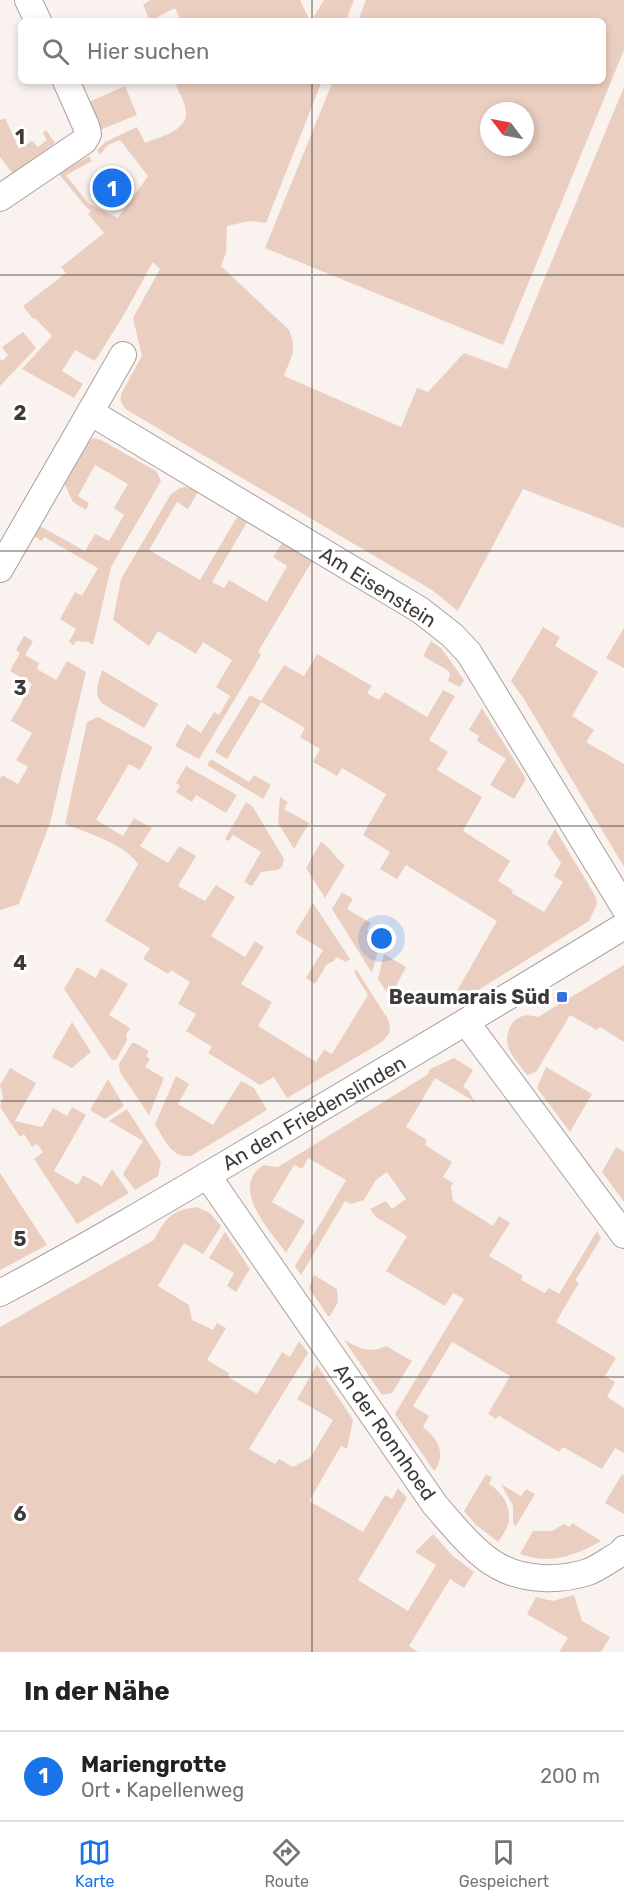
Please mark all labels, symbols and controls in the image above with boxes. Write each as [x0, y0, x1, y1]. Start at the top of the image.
search box [18, 18, 606, 84]
icon: search [39, 35, 72, 68]
text: Hier suchen [87, 38, 209, 65]
north arrow [480, 102, 534, 156]
text: 1 [15, 125, 25, 149]
pin: 1 [92, 166, 132, 210]
text: 2 [14, 401, 27, 425]
street label: Am Eisenstein [315, 542, 441, 632]
text: 3 [13, 676, 27, 700]
your location [367, 924, 396, 953]
text: 4 [13, 951, 27, 975]
place label: Beaumarais Süd [389, 985, 550, 1009]
marker: Beaumarais Süd [555, 990, 569, 1004]
street label: An den Friedenslinden [218, 1051, 410, 1175]
text: 5 [14, 1227, 27, 1251]
street label: An der Ronnhoed [329, 1359, 441, 1505]
text: 6 [13, 1502, 27, 1526]
text: In der Nähe [24, 1676, 170, 1707]
text: Mariengrotte [81, 1751, 227, 1778]
text: 1 [39, 1764, 48, 1788]
text: 200 m [540, 1764, 600, 1788]
text: Ort · Kapellenweg [81, 1778, 244, 1802]
tab: Karte [75, 1836, 115, 1891]
tab: Route [264, 1836, 309, 1891]
tab: Gespeichert [459, 1836, 549, 1891]

